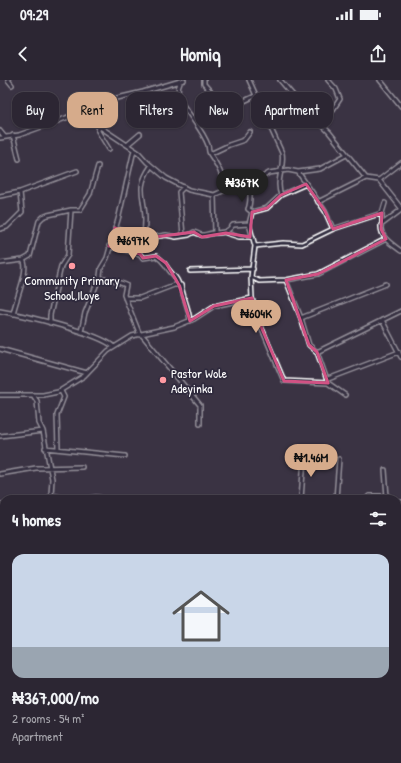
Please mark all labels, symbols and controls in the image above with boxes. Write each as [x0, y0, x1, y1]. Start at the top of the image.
text: 09:29 [20, 4, 48, 25]
text: Homiq [180, 42, 221, 67]
icon: back [12, 43, 34, 65]
icon: share [367, 43, 389, 65]
chip: Buy [12, 92, 59, 128]
chip: Rent [67, 92, 118, 128]
chip: Filters [126, 92, 187, 128]
chip: New [195, 92, 243, 128]
chip: Apartment [251, 92, 333, 128]
pin: ₦367K [214, 169, 270, 203]
text: ₦367K [225, 173, 259, 191]
pin: ₦697K [105, 227, 161, 261]
text: ₦697K [117, 231, 149, 249]
marker: Community Primary School,Iloye [67, 261, 77, 271]
place label: Community Primary School,Iloye [24, 271, 120, 304]
pin: ₦604K [228, 300, 284, 334]
text: ₦604K [240, 304, 272, 322]
place label: Pastor Wole Adeyinka [171, 364, 227, 397]
marker: Pastor Wole Adeyinka [158, 375, 168, 385]
pin: ₦1.46M [278, 444, 344, 478]
text: ₦1.46M [294, 448, 328, 466]
text: 4 homes [12, 508, 61, 531]
icon: filters [367, 508, 389, 530]
icon: home [165, 580, 237, 652]
text: ₦367,000/mo [12, 686, 99, 709]
text: 2 rooms · 54 m² [12, 709, 84, 727]
text: Apartment [12, 727, 63, 745]

